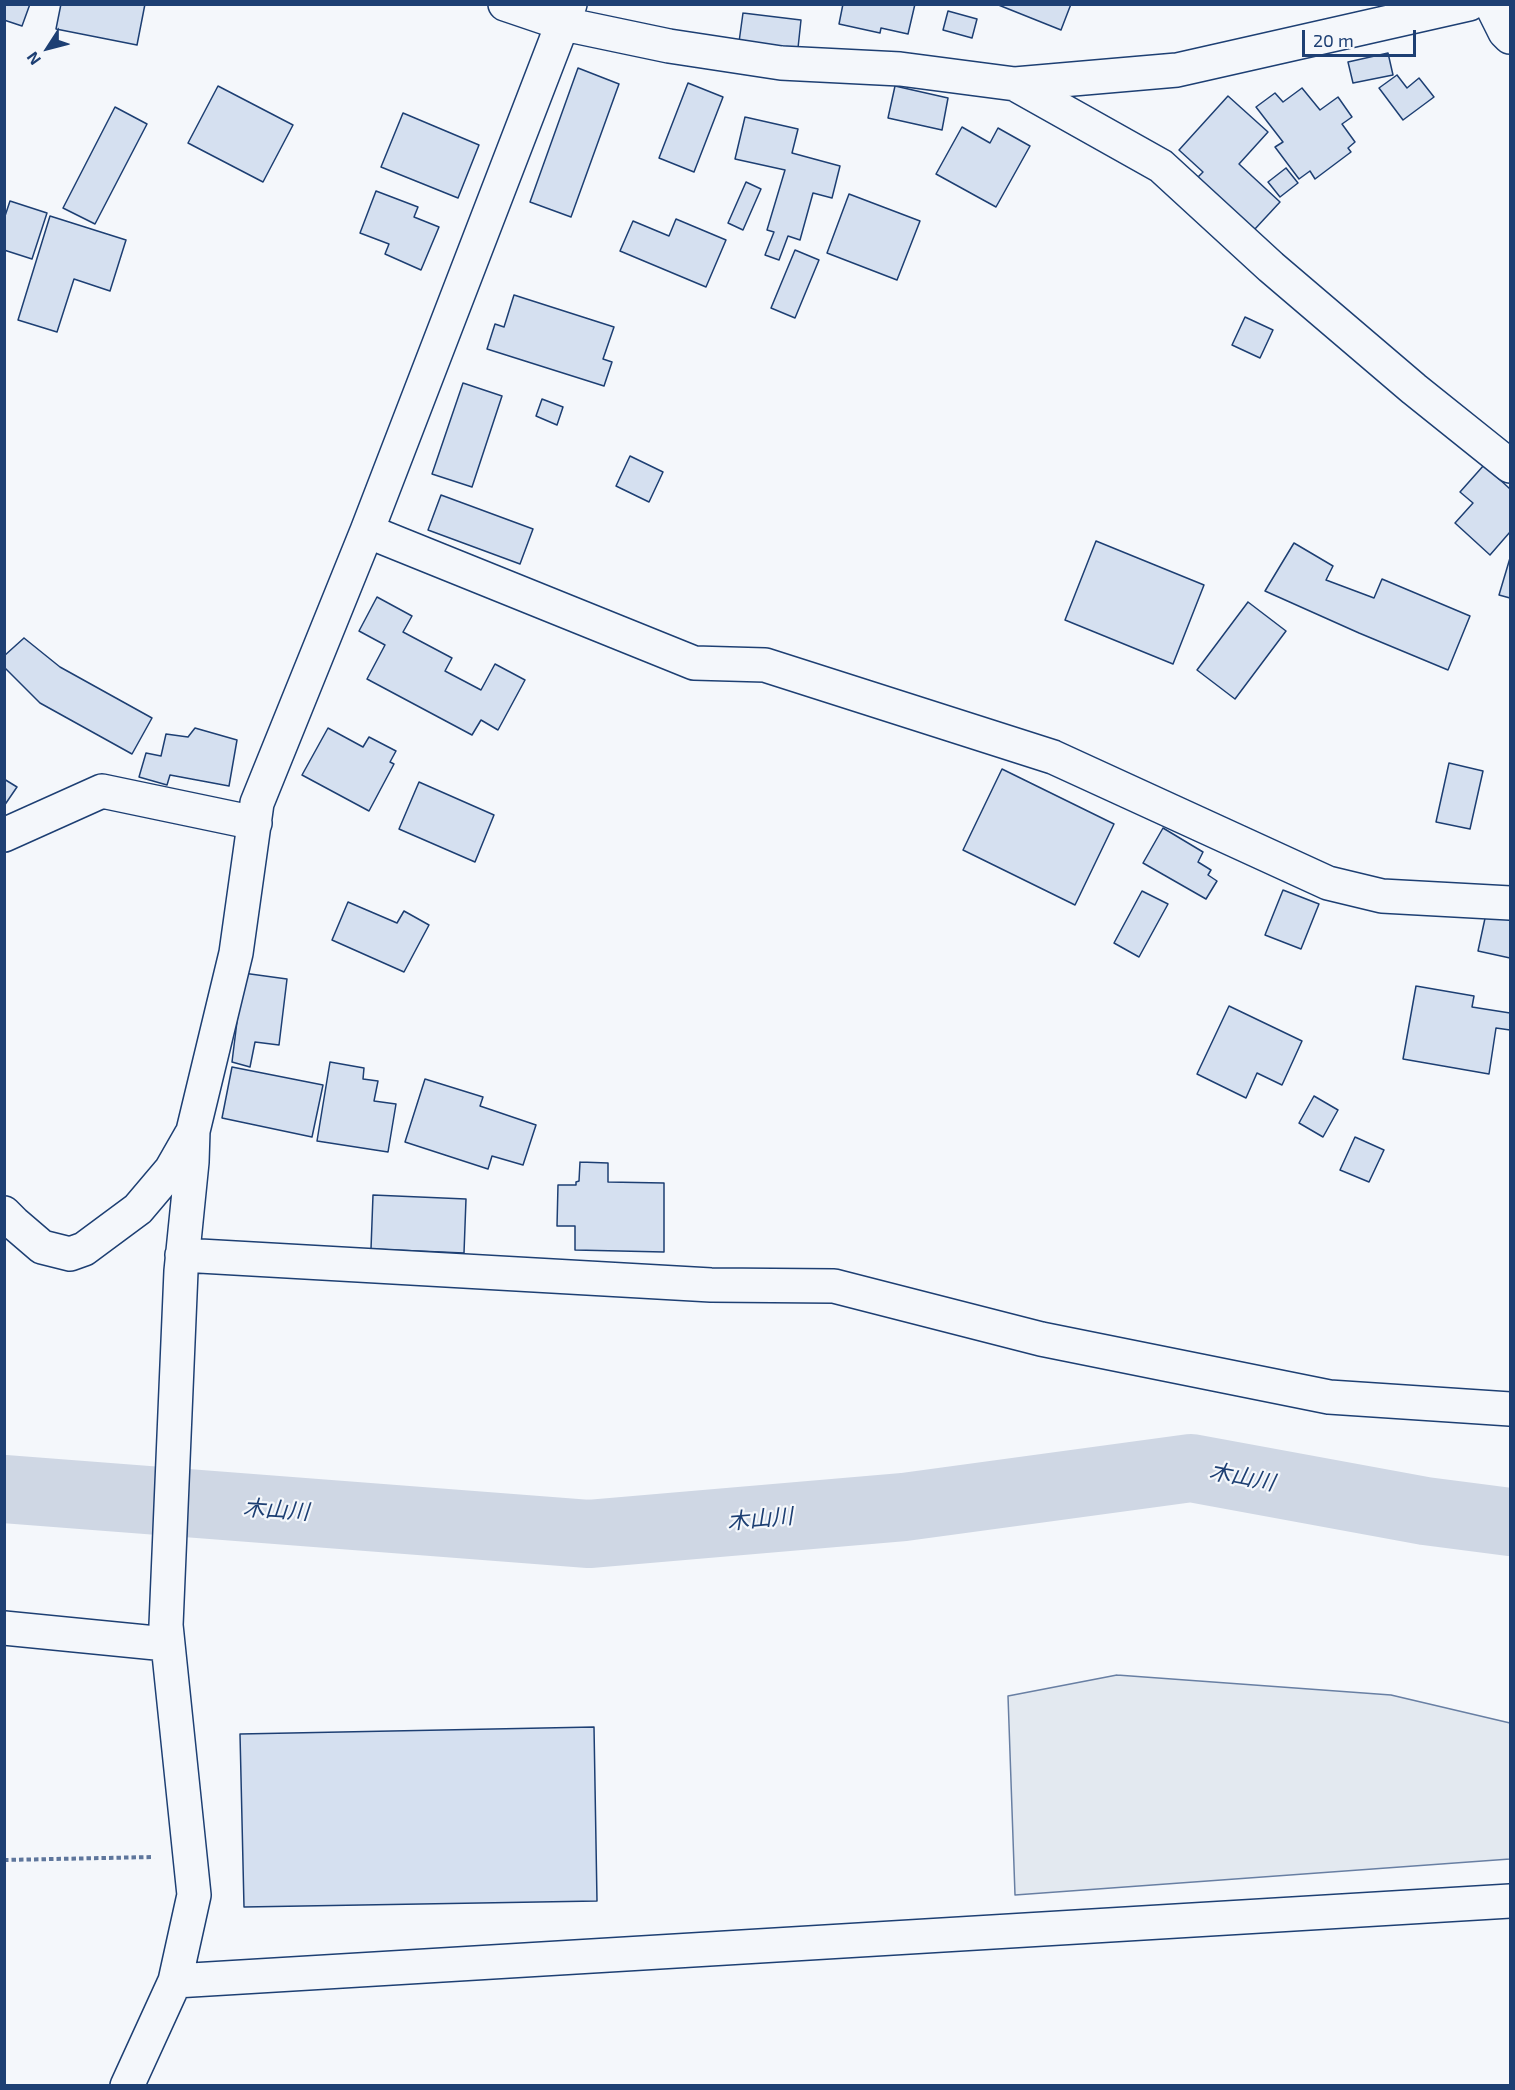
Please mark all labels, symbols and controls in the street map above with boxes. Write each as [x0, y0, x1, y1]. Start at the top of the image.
north arrow [18, 18, 78, 78]
scale bar [1305, 18, 1419, 56]
text: 20 m [1313, 29, 1354, 51]
text: N [22, 49, 44, 69]
water label: 木山川 [1207, 1458, 1277, 1496]
water label: 木山川 [242, 1495, 310, 1525]
water label: 木山川 [726, 1503, 794, 1535]

